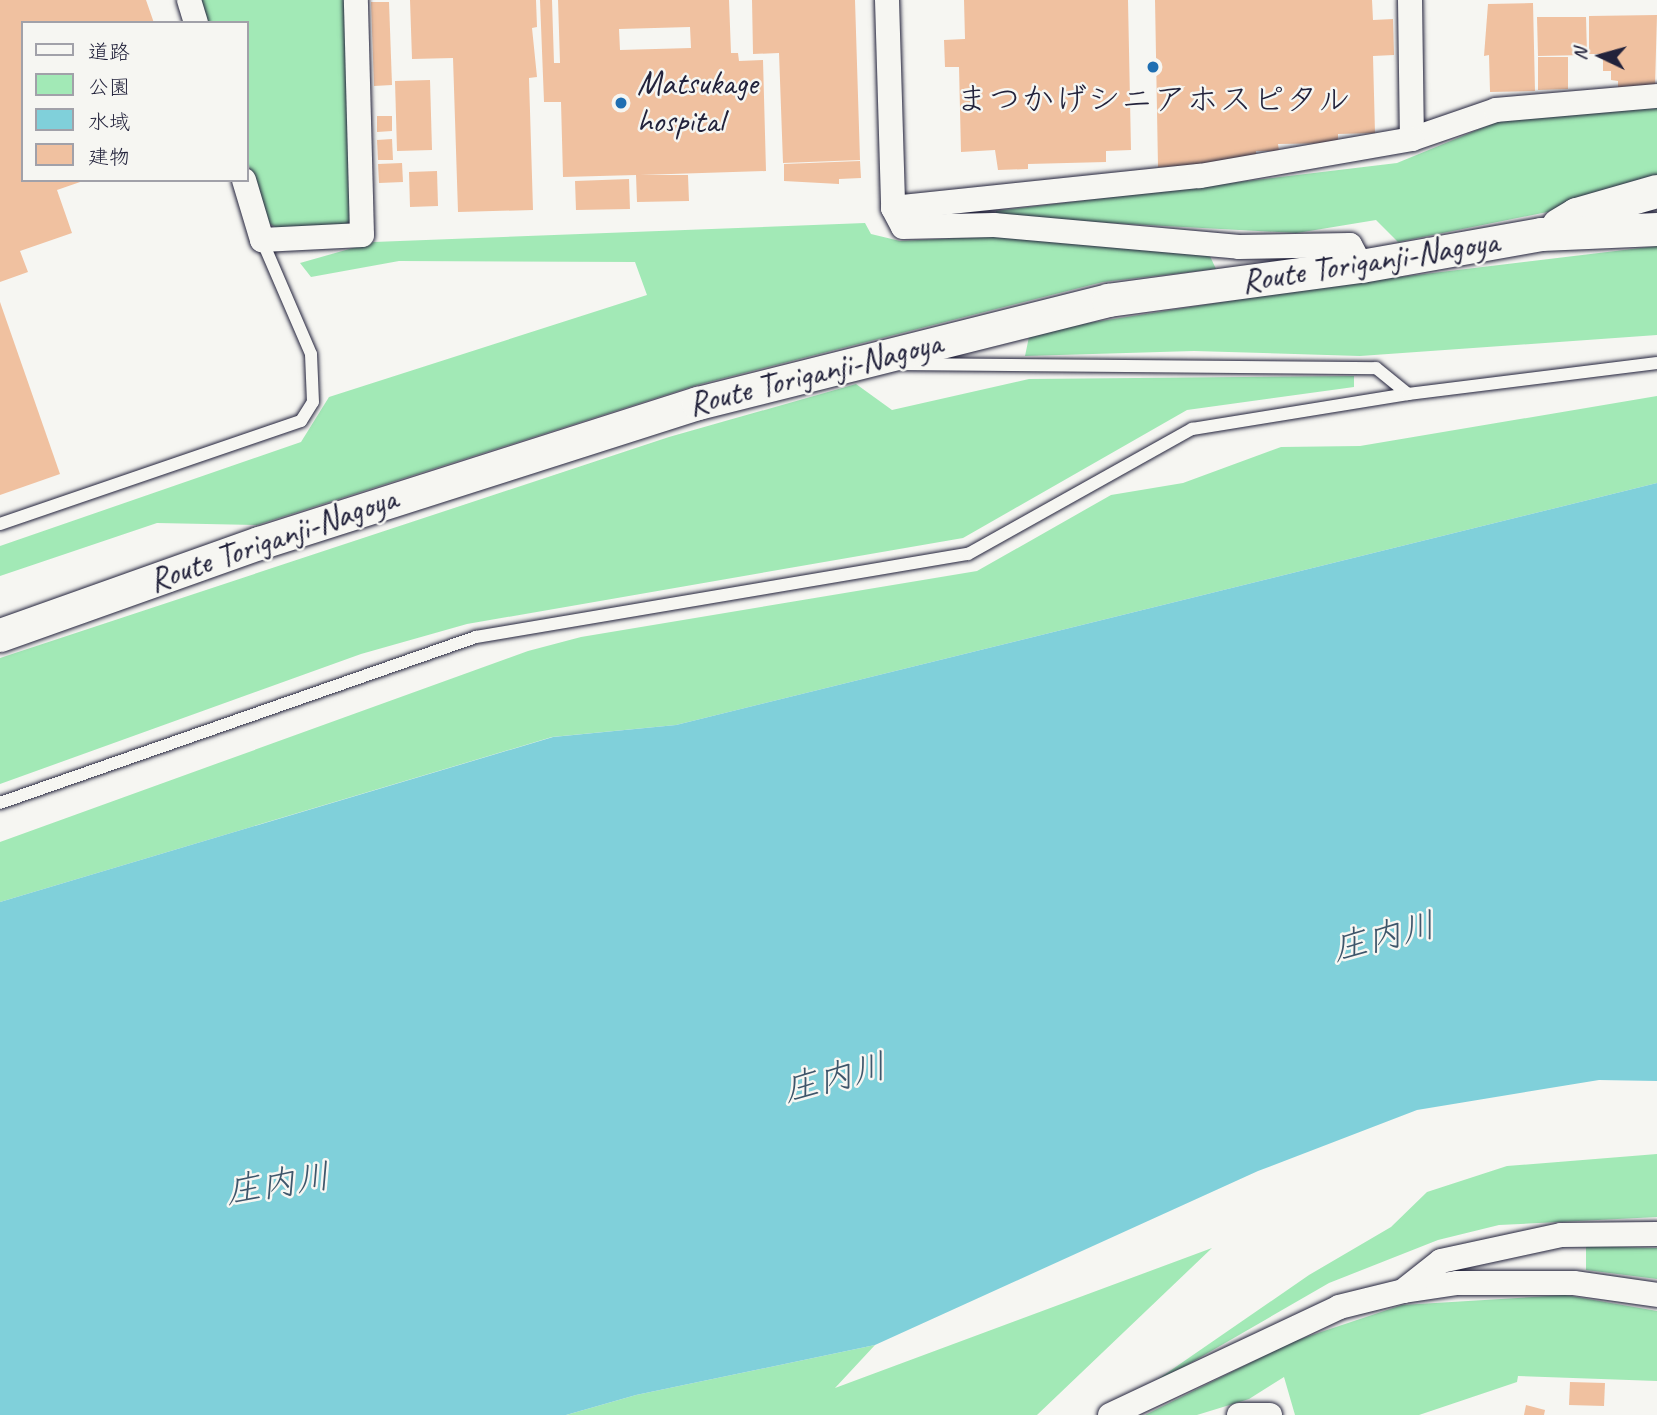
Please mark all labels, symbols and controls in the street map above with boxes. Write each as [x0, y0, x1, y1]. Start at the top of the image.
legend [21, 21, 248, 182]
north arrow [1566, 21, 1636, 91]
text: 道路 [88, 39, 130, 65]
text: N [1568, 47, 1593, 61]
marker: まつかげシニアホスピタル [1143, 57, 1163, 77]
place label: Matsukage hospital [637, 64, 758, 142]
text: 公園 [88, 74, 130, 100]
place label: まつかげシニアホスピタル [955, 80, 1351, 120]
marker: Matsukage hospital [611, 93, 631, 113]
text: 水域 [88, 109, 130, 135]
text: 建物 [88, 144, 130, 170]
street label: Route Toriganji-Nagoya [1239, 222, 1501, 302]
street label: Route Toriganji-Nagoya [685, 323, 945, 425]
street label: Route Toriganji-Nagoya [144, 479, 402, 601]
water label: 庄内川 [1328, 904, 1440, 970]
water label: 庄内川 [779, 1045, 891, 1111]
water label: 庄内川 [223, 1155, 333, 1213]

